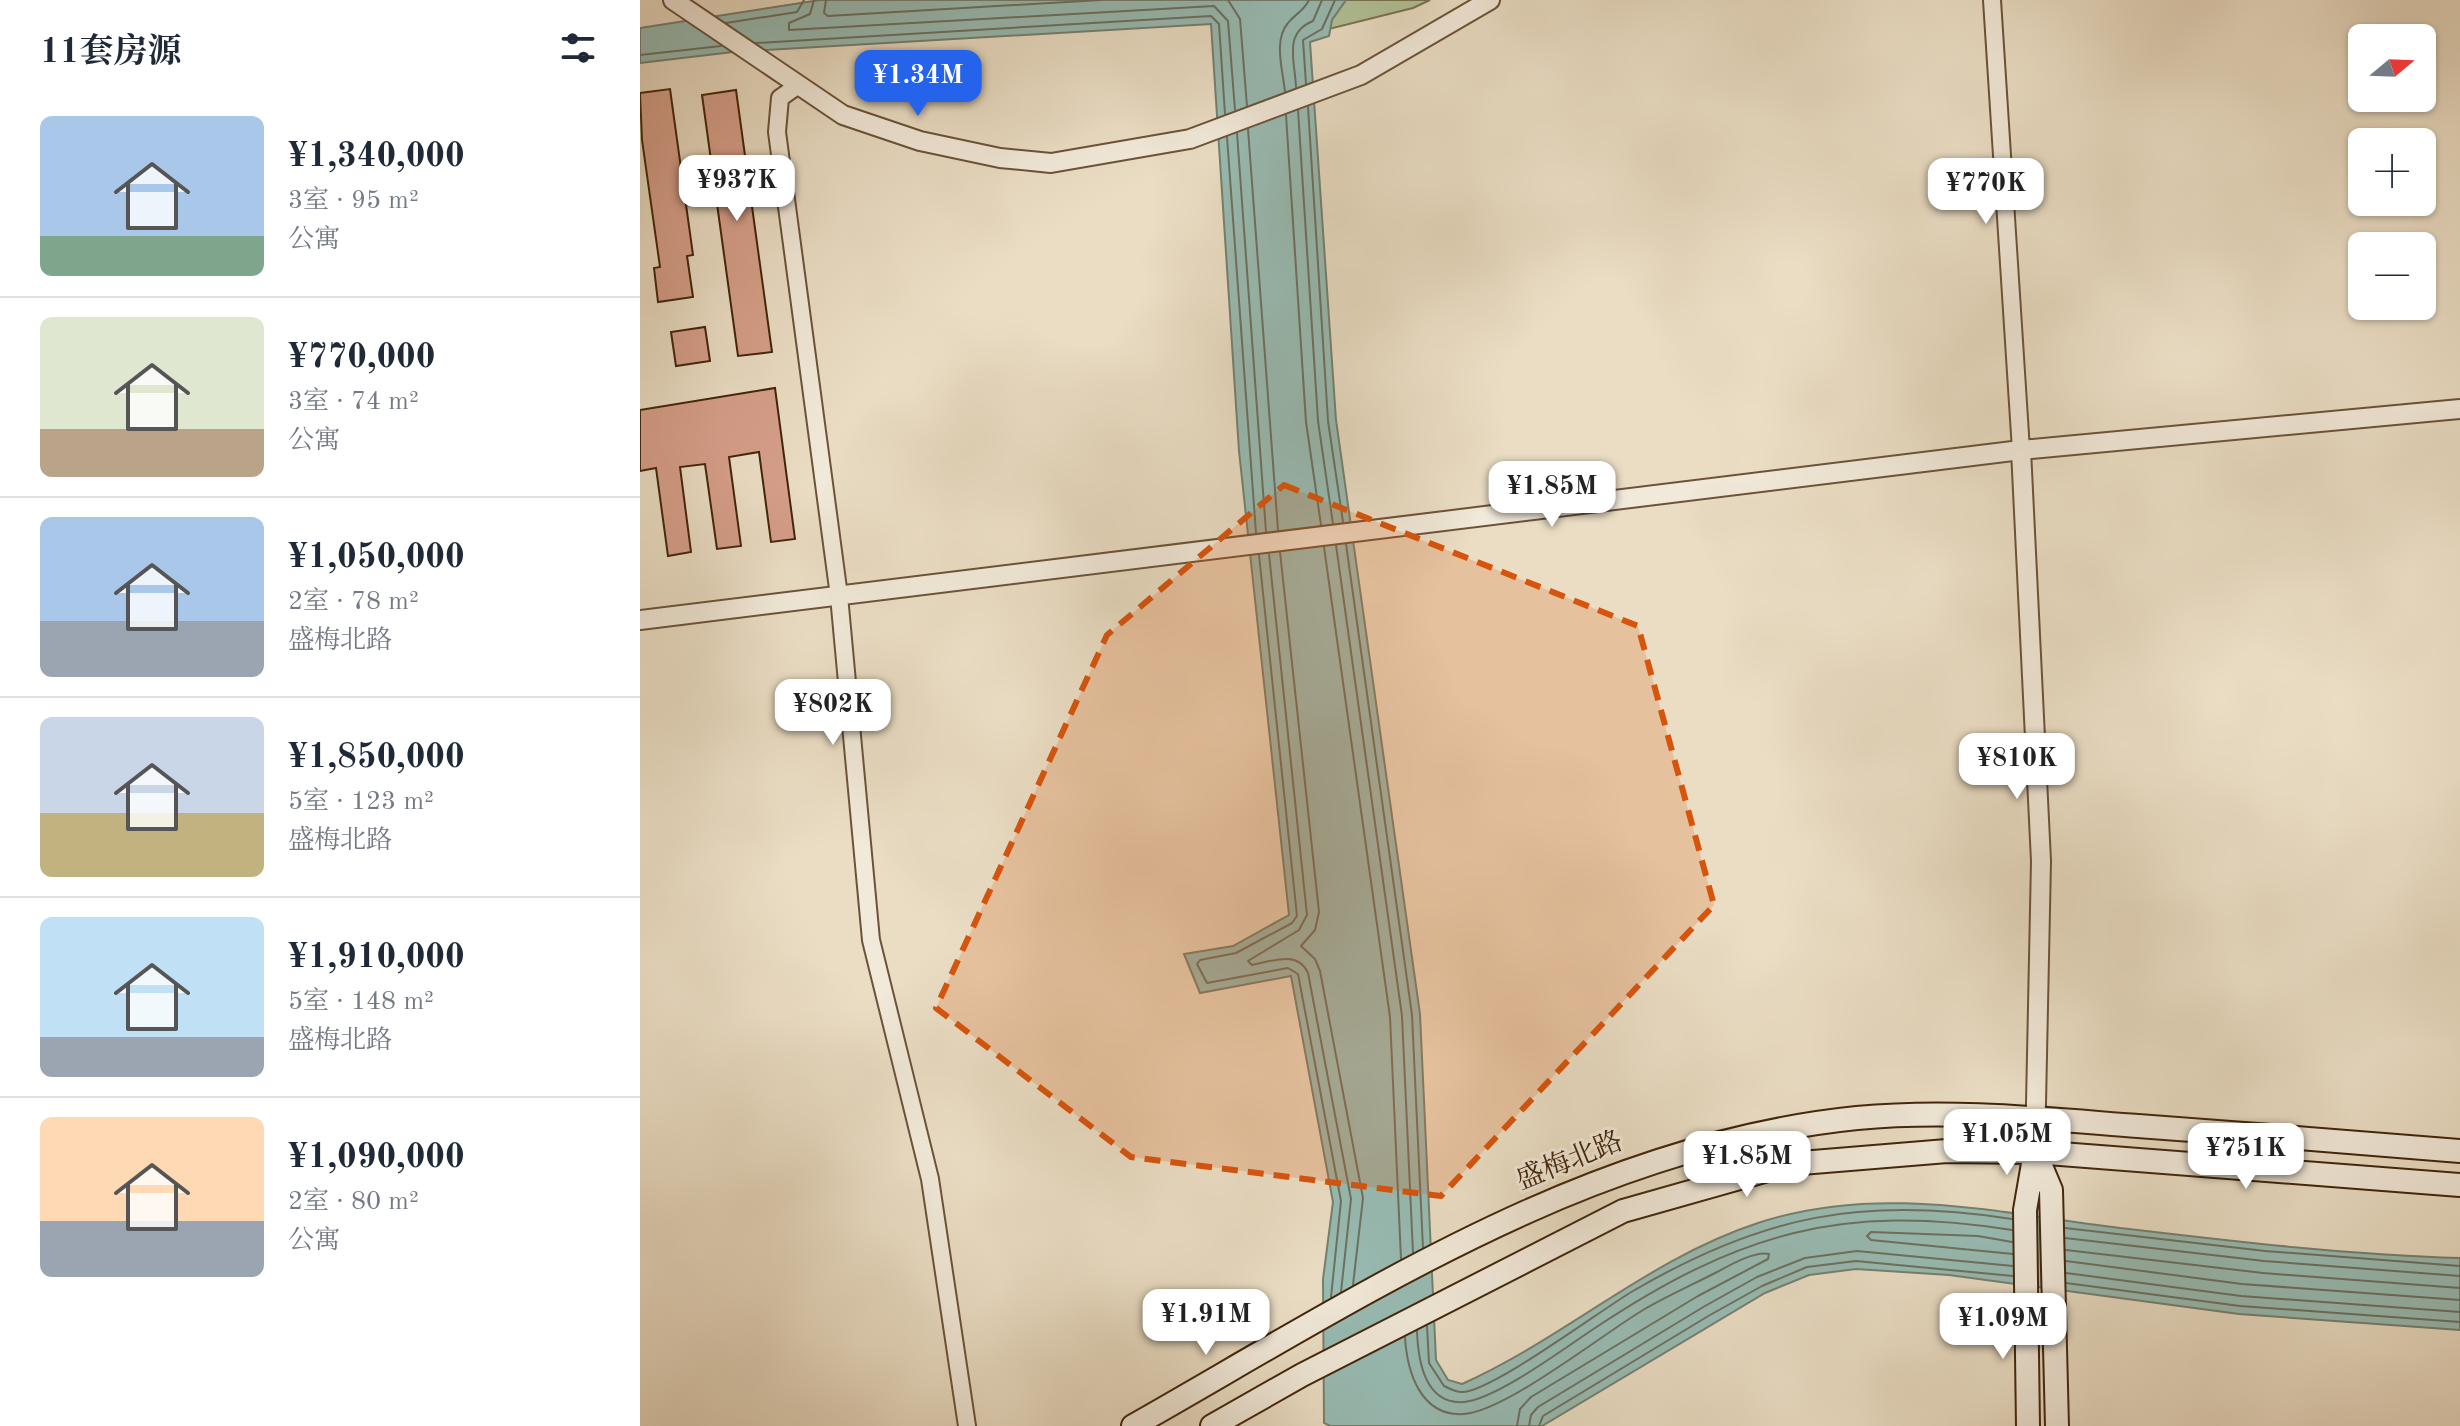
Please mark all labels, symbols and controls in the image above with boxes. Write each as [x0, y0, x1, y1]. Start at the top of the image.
north arrow [2348, 24, 2436, 112]
map controls [2348, 24, 2436, 320]
icon: filters [556, 26, 600, 70]
text: 11套房源 [40, 36, 181, 70]
pin: ¥1.34M [853, 50, 983, 118]
text: ¥1.34M [873, 63, 963, 89]
button: + [2348, 128, 2436, 216]
text: ¥1,340,000 [288, 140, 465, 174]
icon: home [104, 148, 200, 244]
pin: ¥937K [681, 155, 793, 223]
pin: ¥770K [1930, 158, 2042, 226]
text: ¥937K [697, 168, 777, 194]
text: ¥770K [1946, 171, 2026, 197]
text: 3室 · 95 m² [288, 188, 419, 214]
text: 公寓 [288, 227, 340, 253]
button: − [2348, 232, 2436, 320]
text: ¥770,000 [288, 341, 436, 375]
icon: home [104, 349, 200, 445]
text: 3室 · 74 m² [288, 389, 419, 415]
text: 公寓 [288, 428, 340, 454]
pin: ¥1.85M [1487, 461, 1617, 529]
text: ¥1.85M [1507, 474, 1597, 500]
text: ¥1,050,000 [288, 541, 465, 575]
icon: home [104, 549, 200, 645]
text: 2室 · 78 m² [288, 589, 419, 615]
text: 盛梅北路 [288, 628, 392, 654]
pin: ¥802K [777, 679, 889, 747]
text: ¥802K [793, 692, 873, 718]
pin: ¥810K [1961, 733, 2073, 801]
text: ¥1,850,000 [288, 741, 465, 775]
text: ¥810K [1977, 746, 2057, 772]
icon: home [104, 749, 200, 845]
text: 5室 · 123 m² [288, 789, 434, 815]
text: 盛梅北路 [288, 828, 392, 854]
text: ¥1,910,000 [288, 941, 465, 975]
icon: home [104, 949, 200, 1045]
text: 5室 · 148 m² [288, 989, 434, 1015]
text: 盛梅北路 [288, 1028, 392, 1054]
pin: ¥1.05M [1942, 1109, 2072, 1177]
text: ¥1.05M [1962, 1122, 2052, 1148]
pin: ¥751K [2190, 1123, 2302, 1191]
street label: 盛梅北路 [1512, 1125, 1627, 1196]
pin: ¥1.85M [1682, 1131, 1812, 1199]
text: ¥751K [2206, 1136, 2286, 1162]
text: ¥1,090,000 [288, 1141, 465, 1175]
text: ¥1.85M [1702, 1144, 1792, 1170]
icon: home [104, 1149, 200, 1245]
text: 2室 · 80 m² [288, 1189, 419, 1215]
text: 公寓 [288, 1228, 340, 1254]
pin: ¥1.91M [1141, 1289, 1271, 1357]
pin: ¥1.09M [1938, 1293, 2068, 1361]
text: ¥1.91M [1161, 1302, 1251, 1328]
text: ¥1.09M [1958, 1306, 2048, 1332]

